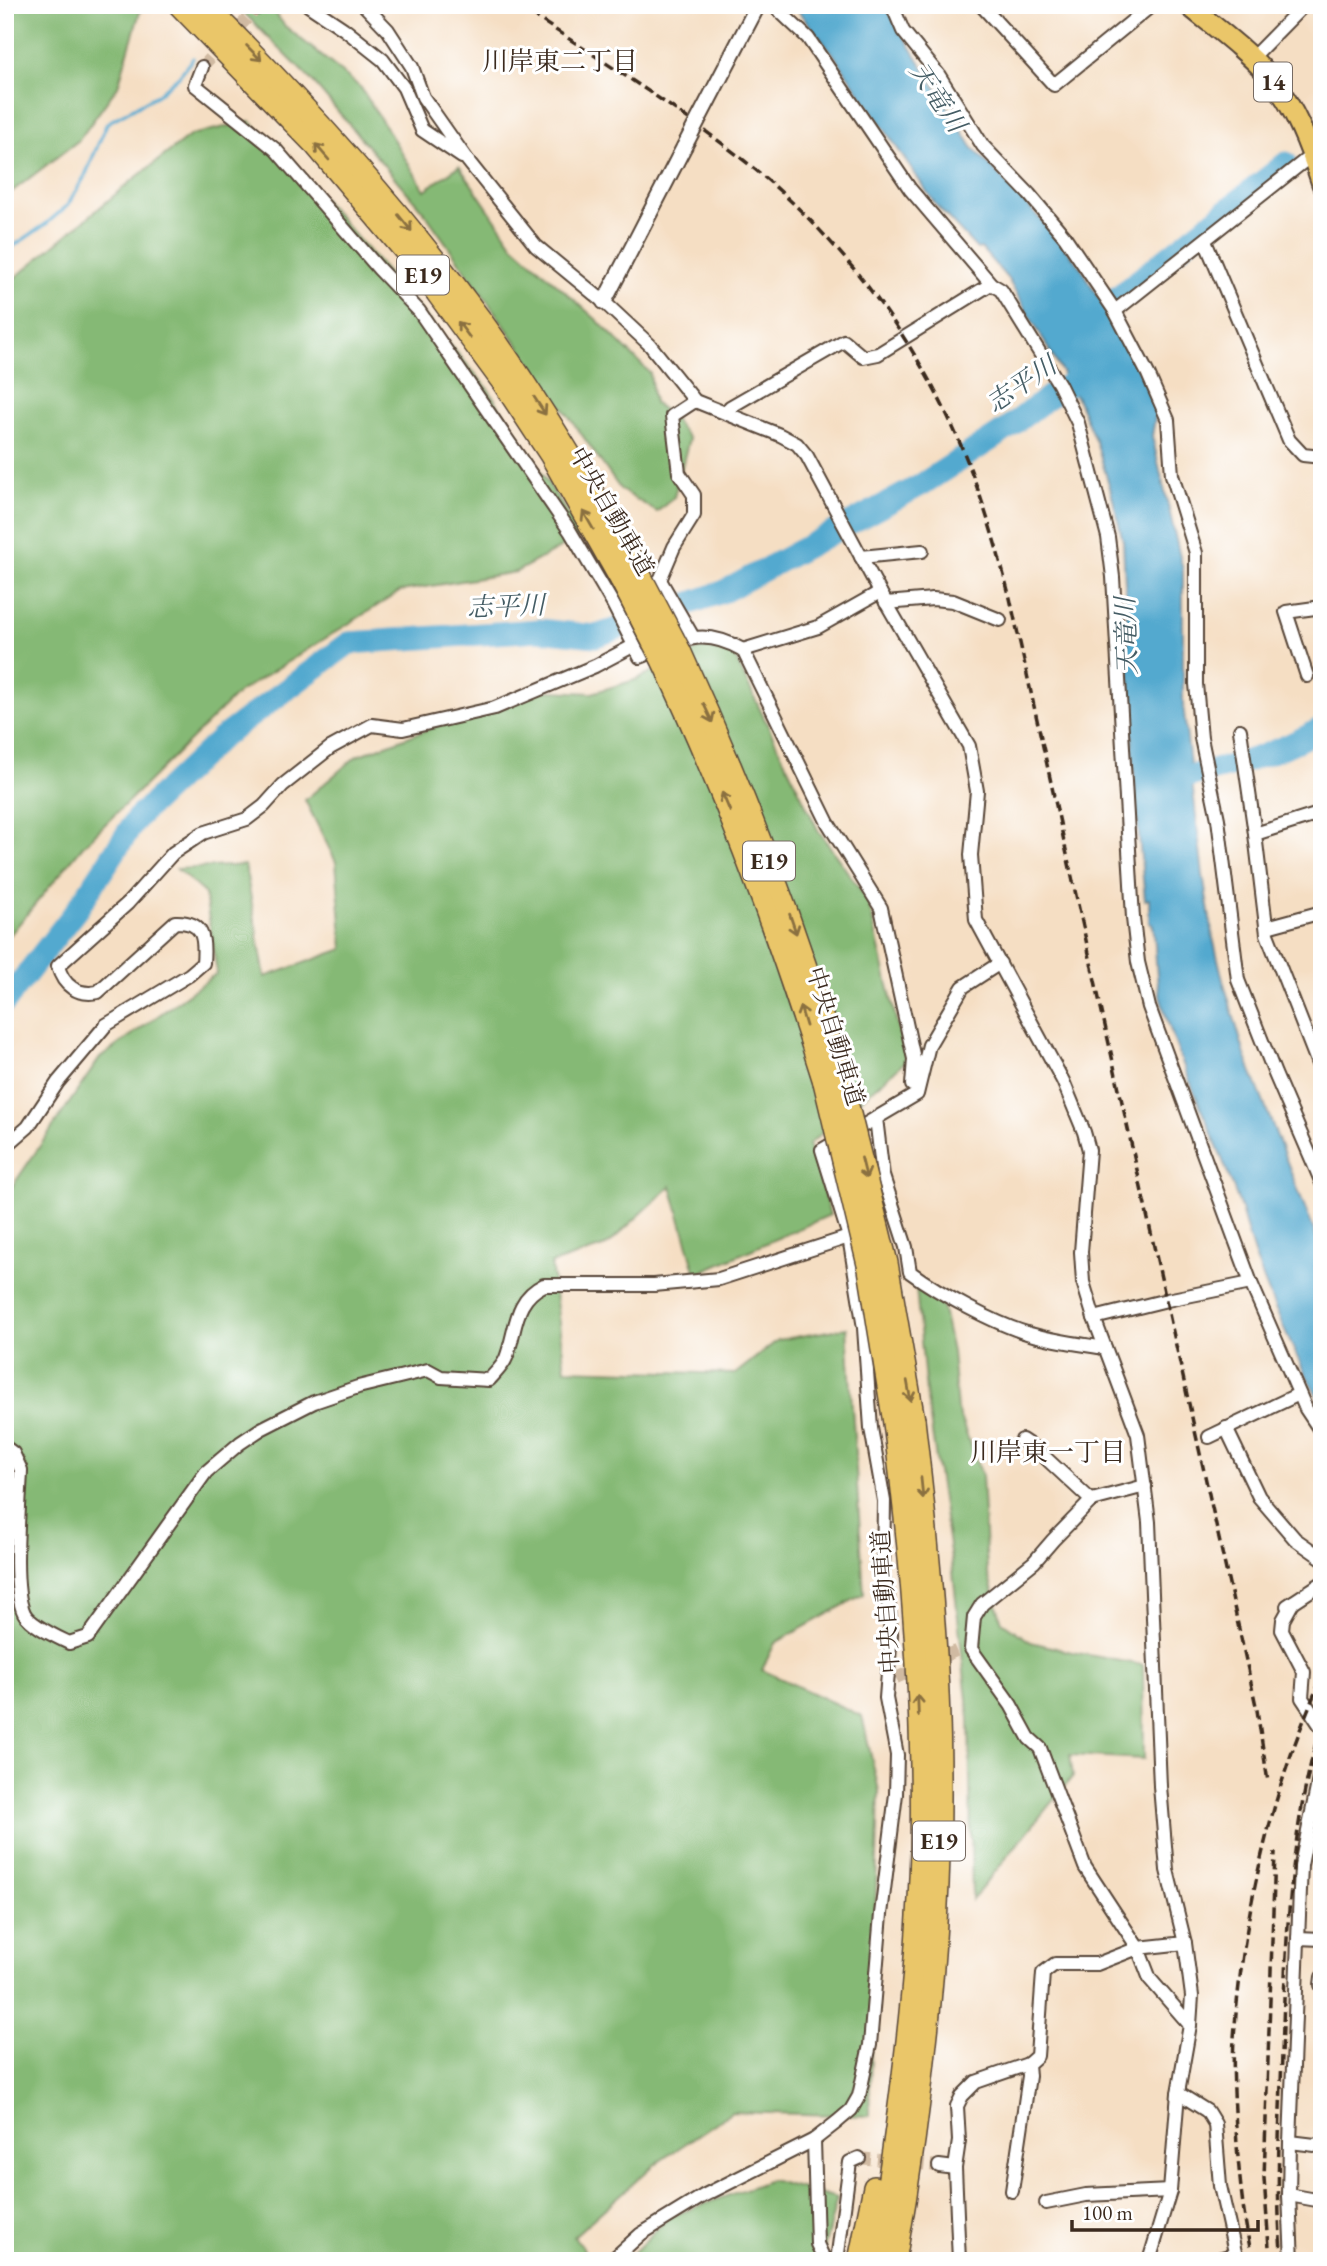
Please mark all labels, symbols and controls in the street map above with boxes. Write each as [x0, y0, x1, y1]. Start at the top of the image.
district label: 川岸東二丁目 [482, 44, 638, 78]
one-way arrow [245, 45, 262, 62]
water label: 天竜川 [902, 55, 976, 141]
road number: 14 [1254, 62, 1292, 102]
one-way arrow [314, 144, 330, 162]
one-way arrow [398, 214, 413, 232]
road number: E19 [397, 256, 449, 294]
one-way arrow [457, 320, 472, 339]
water label: 志平川 [979, 346, 1065, 420]
one-way arrow [533, 396, 547, 416]
street label: 中央自動車道 [563, 441, 661, 581]
one-way arrow [581, 510, 594, 531]
water label: 志平川 [466, 588, 549, 624]
water label: 天竜川 [1108, 593, 1144, 676]
one-way arrow [703, 702, 716, 723]
one-way arrow [719, 792, 732, 814]
road number: E19 [743, 842, 795, 880]
one-way arrow [788, 912, 800, 934]
street label: 中央自動車道 [800, 963, 872, 1109]
one-way arrow [796, 1006, 809, 1028]
one-way arrow [858, 1156, 871, 1179]
one-way arrow [903, 1379, 916, 1402]
district label: 川岸東一丁目 [970, 1435, 1126, 1469]
one-way arrow [915, 1476, 928, 1499]
street label: 中央自動車道 [865, 1529, 905, 1675]
one-way arrow [912, 1694, 925, 1717]
road number: E19 [913, 1822, 965, 1860]
scale bar [1072, 2189, 1257, 2233]
text: 100 m [1082, 2199, 1133, 2226]

